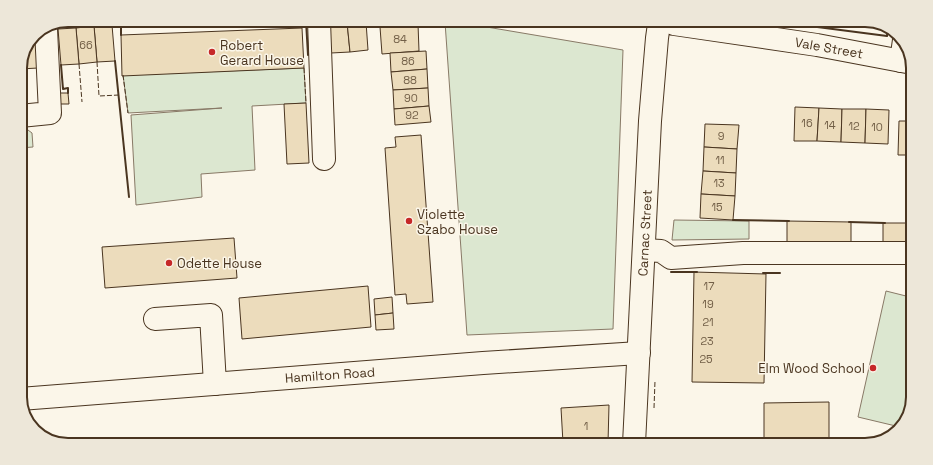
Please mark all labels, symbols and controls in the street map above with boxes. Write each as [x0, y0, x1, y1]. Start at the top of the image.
house number: 84 [393, 32, 407, 46]
street label: Vale Street [794, 34, 864, 62]
place label: Robert Gerard House [220, 37, 304, 69]
house number: 66 [79, 38, 93, 52]
marker: Robert Gerard House [207, 47, 217, 57]
house number: 86 [401, 54, 415, 68]
house number: 88 [403, 73, 417, 87]
house number: 90 [404, 91, 418, 105]
house number: 92 [405, 108, 419, 122]
house number: 16 [801, 116, 813, 130]
house number: 14 [824, 118, 836, 132]
house number: 12 [848, 119, 860, 133]
house number: 10 [871, 120, 883, 134]
house number: 9 [718, 129, 725, 143]
house number: 11 [715, 153, 725, 167]
house number: 13 [713, 176, 725, 190]
street label: Carnac Street [634, 189, 656, 277]
house number: 15 [711, 200, 723, 214]
place label: Violette Szabo House [417, 206, 498, 238]
marker: Violette Szabo House [404, 216, 414, 226]
place label: Odette House [177, 255, 262, 272]
marker: Odette House [164, 258, 174, 268]
house number: 17 [704, 279, 714, 293]
house number: 19 [702, 297, 714, 311]
house number: 21 [702, 315, 714, 329]
house number: 23 [700, 334, 714, 348]
house number: 25 [699, 352, 713, 366]
place label: Elm Wood School [758, 360, 865, 377]
street label: Hamilton Road [284, 363, 376, 387]
marker: Elm Wood School [868, 363, 878, 373]
house number: 1 [584, 419, 588, 433]

